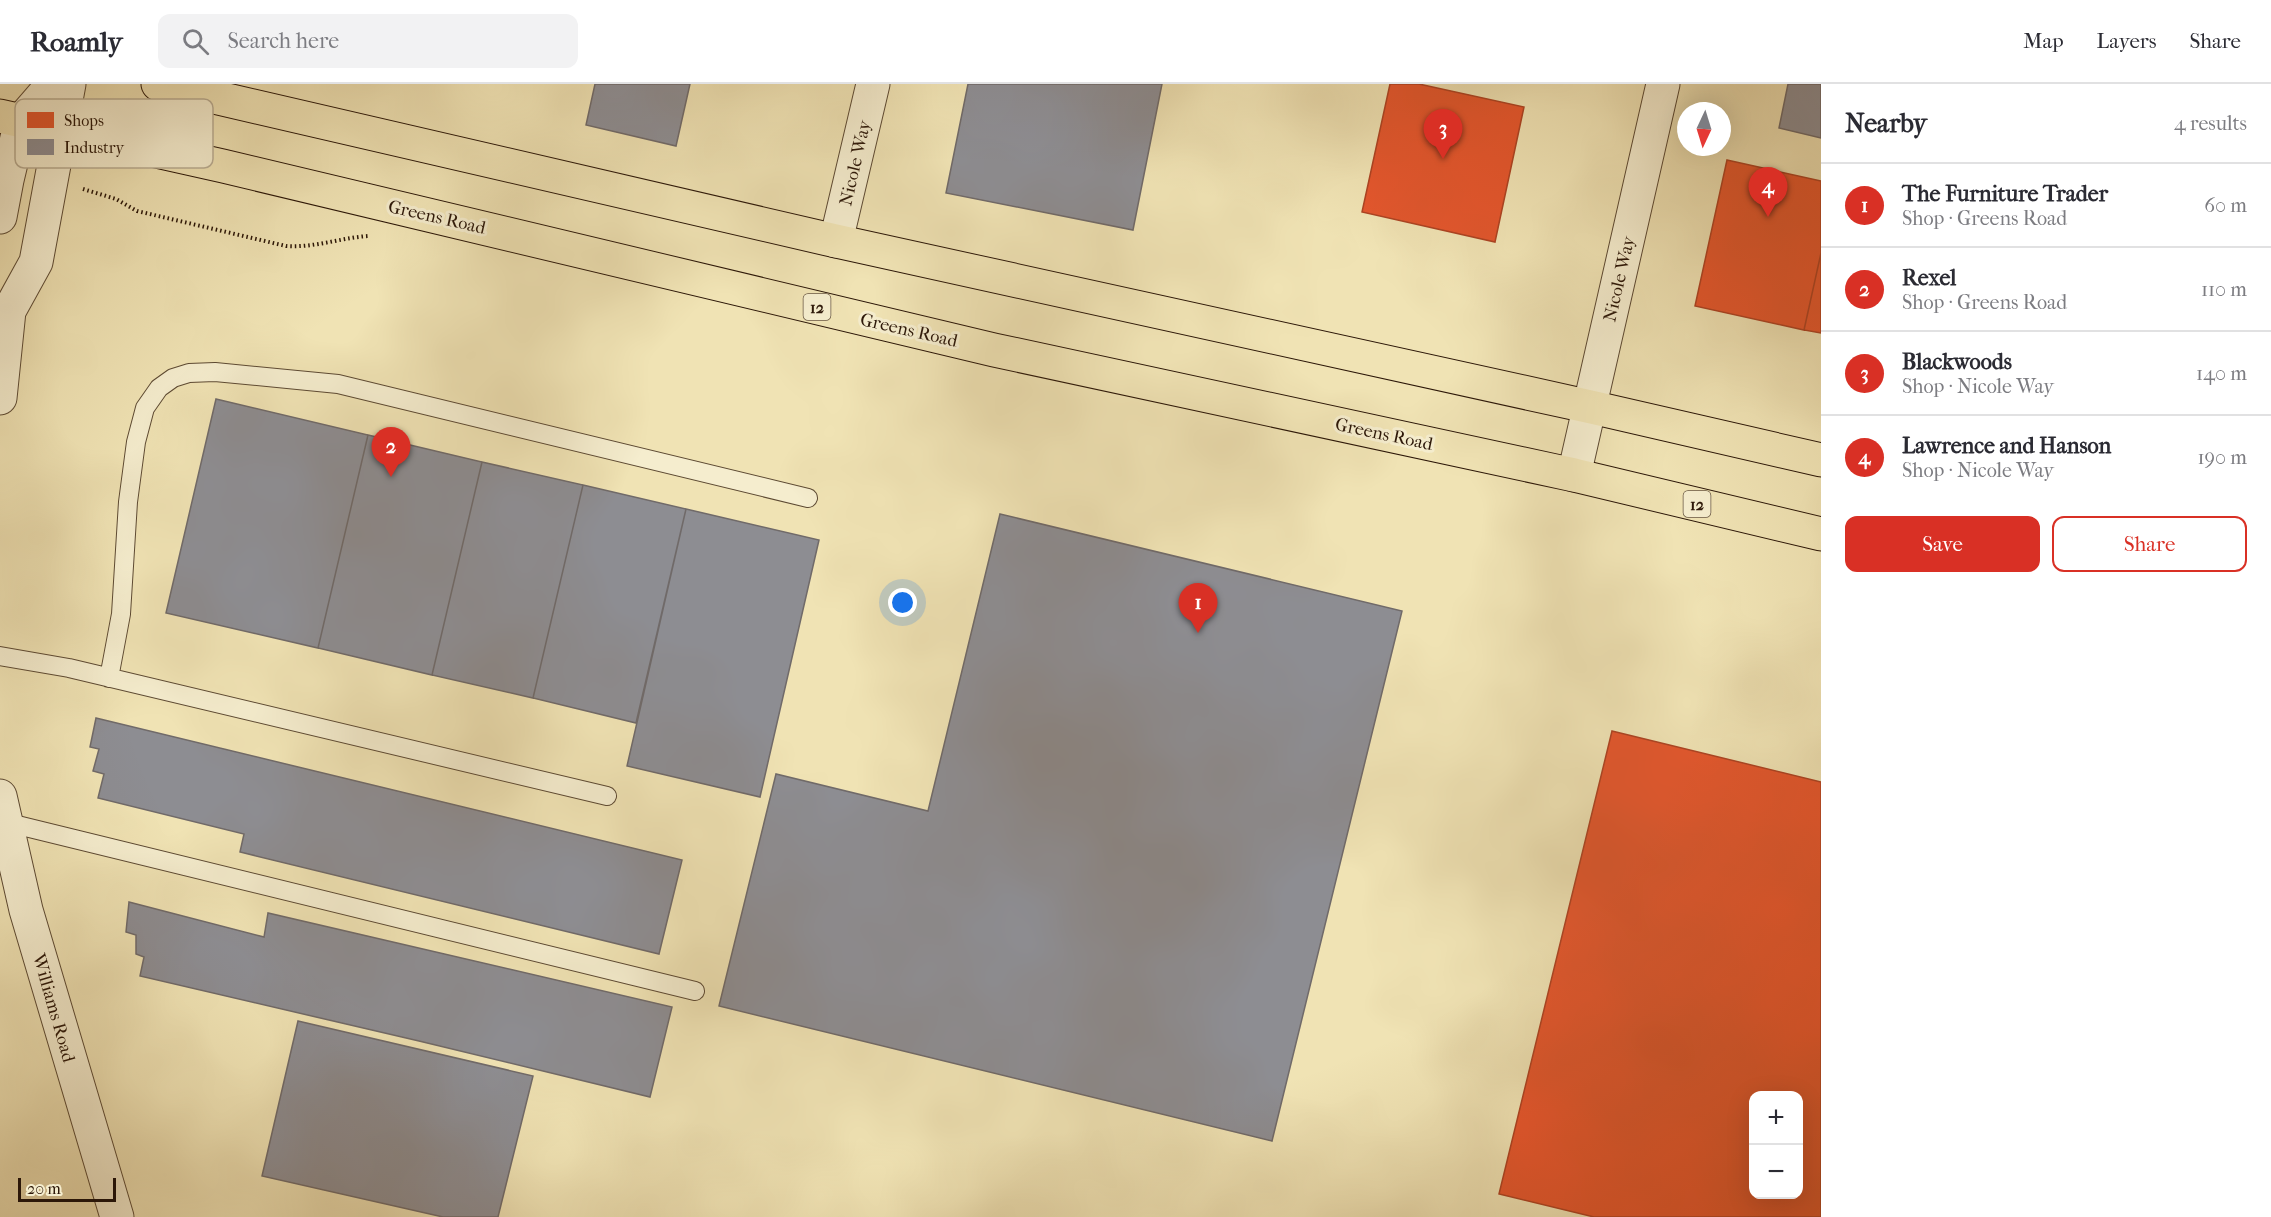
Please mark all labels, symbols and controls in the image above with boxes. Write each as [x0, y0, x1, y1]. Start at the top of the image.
search box [158, 14, 578, 68]
text: Roamly [30, 25, 122, 58]
icon: search [179, 25, 212, 58]
text: Search here [227, 28, 339, 54]
text: Map [2023, 29, 2064, 53]
text: Layers [2097, 29, 2156, 53]
text: Share [2189, 29, 2241, 53]
legend [15, 99, 213, 168]
north arrow [1677, 102, 1731, 156]
text: Nearby [1845, 108, 1927, 139]
pin: 3 [1424, 110, 1462, 159]
text: Shops [64, 111, 104, 130]
text: 4 results [2174, 112, 2247, 135]
street label: Nicole Way [835, 117, 876, 208]
text: Industry [64, 138, 125, 157]
pin: 4 [1748, 168, 1788, 217]
text: The Furniture Trader [1902, 181, 2108, 207]
text: 1 [1861, 194, 1868, 217]
text: 60 m [2204, 194, 2247, 217]
street label: Greens Road [386, 196, 488, 239]
text: Shop · Greens Road [1902, 207, 2067, 230]
street label: Nicole Way [1599, 233, 1640, 324]
text: Rexel [1902, 265, 1956, 291]
text: 2 [1859, 278, 1870, 301]
text: 110 m [2201, 278, 2247, 301]
text: Shop · Greens Road [1902, 291, 2067, 314]
road number: 12 [804, 294, 830, 320]
street label: Greens Road [858, 309, 960, 352]
text: Blackwoods [1902, 349, 2012, 375]
text: 3 [1860, 362, 1869, 385]
text: 140 m [2196, 362, 2247, 385]
text: Shop · Nicole Way [1902, 375, 2054, 398]
street label: Greens Road [1333, 414, 1435, 455]
pin: 2 [372, 428, 410, 477]
text: Lawrence and Hanson [1902, 433, 2111, 459]
text: 4 [1859, 446, 1870, 469]
text: 190 m [2197, 446, 2247, 469]
text: Shop · Nicole Way [1902, 459, 2054, 482]
road number: 12 [1684, 491, 1710, 517]
button: Save [1845, 516, 2040, 572]
button: Share [2052, 516, 2247, 572]
pin: 1 [1178, 584, 1218, 633]
your location [888, 588, 917, 617]
street label: Williams Road [28, 950, 79, 1065]
map controls [1749, 1091, 1803, 1199]
button: + [1749, 1091, 1803, 1145]
button: − [1749, 1145, 1803, 1199]
scale bar [18, 1175, 116, 1202]
text: 20 m [27, 1179, 61, 1198]

